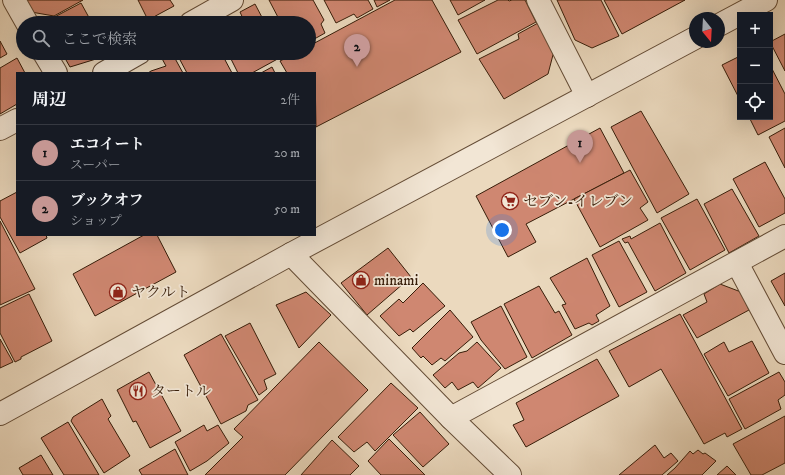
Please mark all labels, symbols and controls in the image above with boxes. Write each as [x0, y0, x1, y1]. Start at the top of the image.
north arrow [689, 12, 725, 48]
map controls [737, 12, 773, 120]
button: + [737, 12, 773, 48]
search box [16, 16, 316, 60]
icon: search [30, 27, 52, 49]
text: ここで検索 [62, 30, 137, 49]
pin: 2 [344, 34, 370, 67]
button: − [737, 48, 773, 84]
button: locate [737, 84, 773, 120]
text: 周辺 [32, 89, 66, 111]
text: 2件 [281, 92, 300, 108]
pin: 1 [567, 130, 593, 163]
text: エコイート [70, 135, 145, 154]
text: 1 [43, 145, 47, 161]
text: 20 m [274, 145, 300, 161]
text: スーパー [70, 157, 121, 173]
text: ブックオフ [70, 191, 144, 210]
supermarket icon: セブン-イレブン [500, 191, 520, 211]
place label: セブン-イレブン [523, 192, 633, 211]
text: 2 [42, 201, 48, 217]
text: 50 m [274, 201, 300, 217]
text: ショップ [70, 213, 122, 229]
your location [492, 220, 512, 240]
shop icon: minami [351, 270, 371, 290]
place label: minami [374, 271, 419, 290]
shop icon: ヤクルト [108, 282, 128, 302]
place label: ヤクルト [131, 283, 191, 302]
restaurant icon: タートル [128, 381, 148, 401]
place label: タートル [151, 382, 211, 401]

